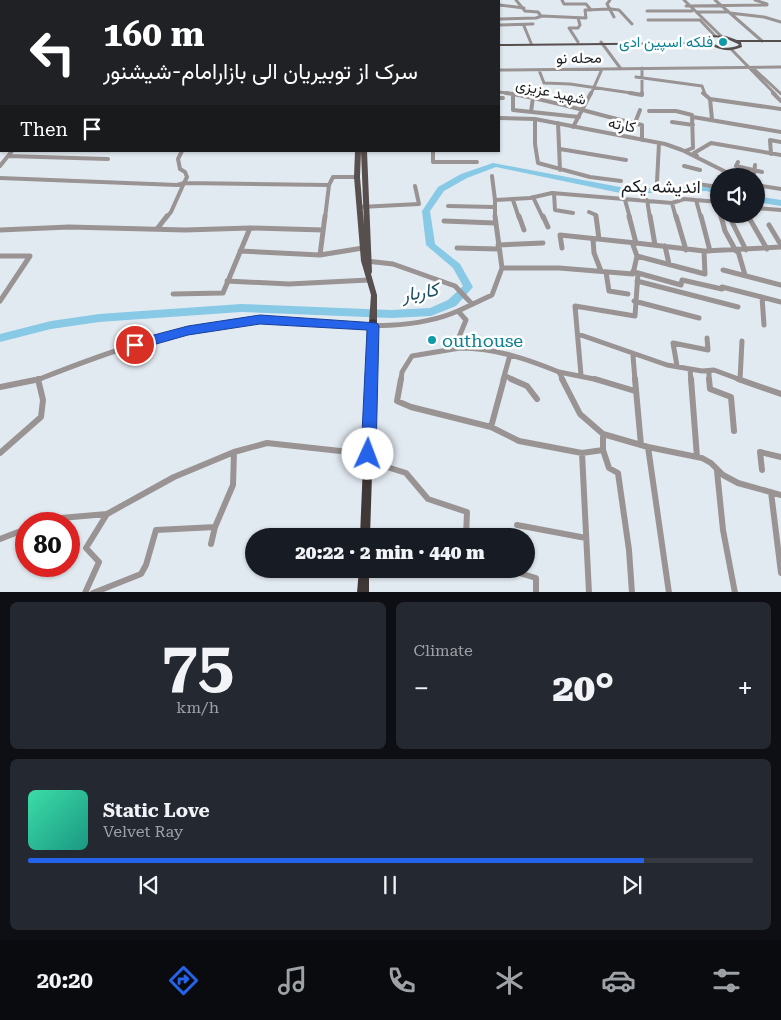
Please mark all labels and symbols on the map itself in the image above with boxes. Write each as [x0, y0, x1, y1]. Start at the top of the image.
place label: فلکه اسپین ادی [619, 33, 713, 52]
marker: فلکه اسپین ادی [717, 36, 729, 48]
street label: محله نو [556, 49, 602, 67]
street label: شهید عزیزی [514, 75, 588, 110]
street label: کارته [607, 114, 638, 137]
street label: اندیشه یکم [621, 175, 701, 199]
water label: کاربار [399, 277, 443, 307]
pin [114, 324, 156, 366]
place label: outhouse [442, 330, 523, 351]
marker: outhouse [426, 334, 438, 346]
position arrow [341, 427, 393, 479]
speed limit sign: 80 [15, 512, 80, 577]

